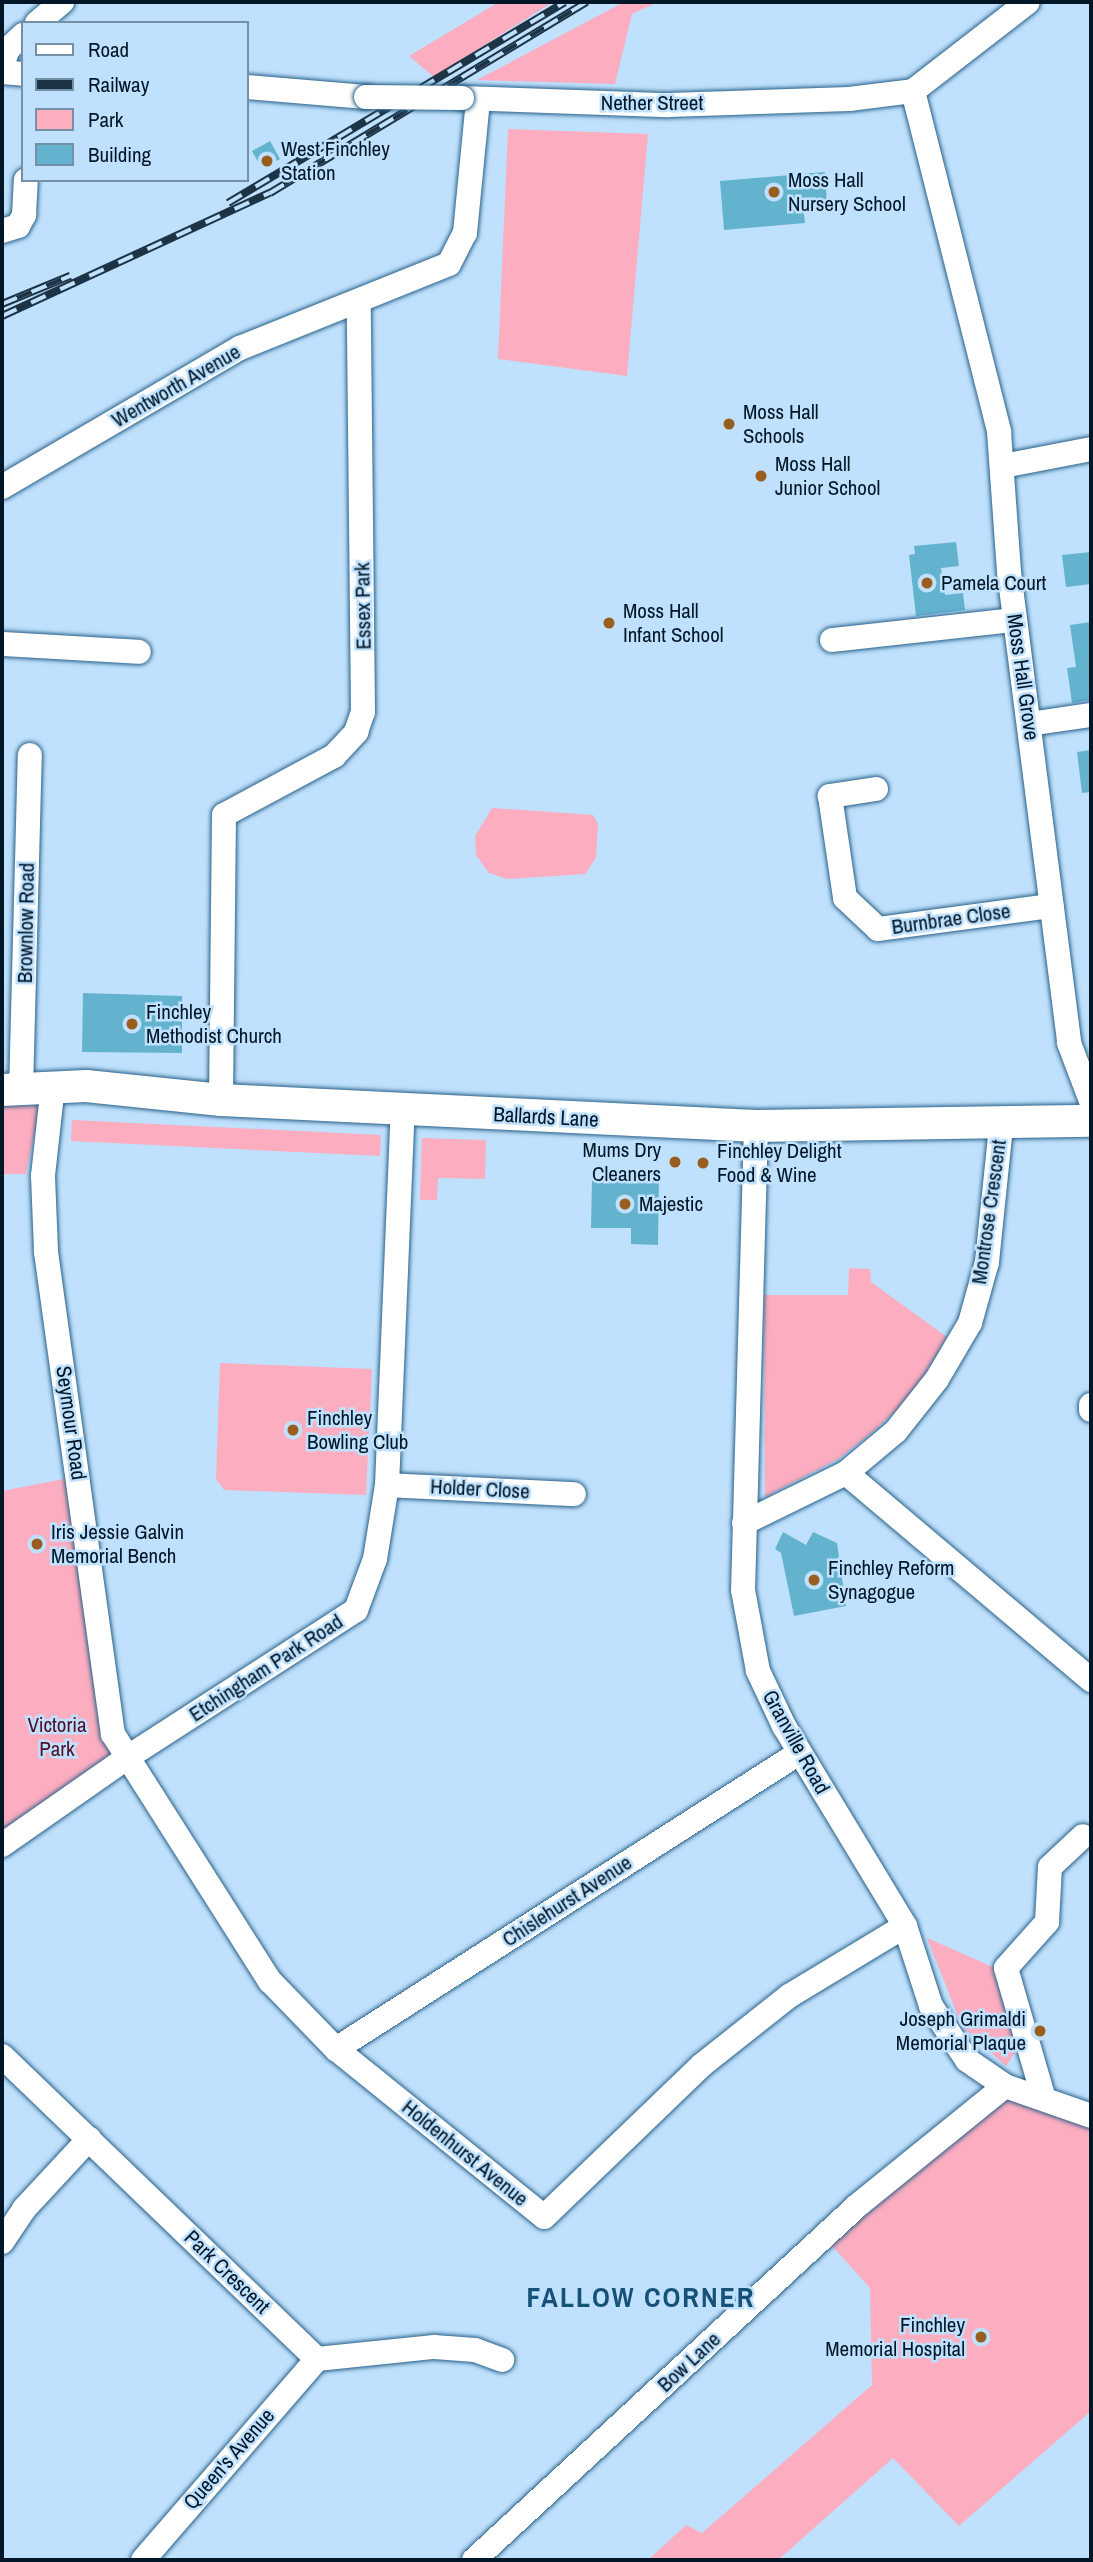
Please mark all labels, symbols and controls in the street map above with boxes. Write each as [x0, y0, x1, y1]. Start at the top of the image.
legend [21, 21, 248, 182]
text: Road [88, 35, 129, 64]
text: Railway [88, 70, 149, 99]
street label: Nether Street [601, 90, 703, 116]
text: Park [88, 105, 123, 134]
place label: West Finchley Station [281, 136, 390, 186]
text: Building [88, 140, 151, 169]
marker: West Finchley Station [259, 153, 275, 169]
place label: Moss Hall Nursery School [788, 167, 906, 217]
marker: Moss Hall Nursery School [766, 184, 782, 200]
street label: Wentworth Avenue [107, 339, 245, 433]
place label: Moss Hall Schools [743, 399, 819, 449]
marker: Moss Hall Schools [721, 416, 737, 432]
place label: Moss Hall Junior School [775, 451, 880, 501]
marker: Moss Hall Junior School [753, 468, 769, 484]
street label: Essex Park [350, 562, 376, 650]
place label: Pamela Court [941, 570, 1046, 596]
marker: Pamela Court [919, 575, 935, 591]
place label: Moss Hall Infant School [623, 598, 724, 648]
street label: Moss Hall Grove [1002, 612, 1044, 742]
marker: Moss Hall Infant School [601, 615, 617, 631]
street label: Brownlow Road [12, 862, 40, 984]
street label: Burnbrae Close [890, 898, 1012, 940]
place label: Finchley Methodist Church [146, 999, 282, 1049]
marker: Finchley Methodist Church [124, 1016, 140, 1032]
street label: Ballards Lane [493, 1102, 599, 1132]
place label: Mums Dry Cleaners [583, 1137, 661, 1187]
place label: Finchley Delight Food & Wine [717, 1138, 841, 1188]
street label: Montrose Crescent [966, 1138, 1012, 1286]
marker: Mums Dry Cleaners [667, 1154, 683, 1170]
marker: Finchley Delight Food & Wine [695, 1155, 711, 1171]
place label: Majestic [639, 1191, 703, 1217]
marker: Majestic [617, 1196, 633, 1212]
street label: Seymour Road [51, 1364, 91, 1482]
place label: Finchley Bowling Club [307, 1405, 408, 1455]
marker: Finchley Bowling Club [285, 1422, 301, 1438]
street label: Holder Close [430, 1474, 530, 1504]
place label: Iris Jessie Galvin Memorial Bench [51, 1519, 184, 1569]
marker: Iris Jessie Galvin Memorial Bench [29, 1536, 45, 1552]
place label: Finchley Reform Synagogue [828, 1555, 954, 1605]
marker: Finchley Reform Synagogue [806, 1572, 822, 1588]
street label: Etchingham Park Road [184, 1609, 348, 1727]
street label: Granville Road [757, 1686, 835, 1798]
park label: Victoria Park [27, 1712, 87, 1762]
street label: Chislehurst Avenue [497, 1850, 637, 1952]
place label: Joseph Grimaldi Memorial Plaque [896, 2006, 1026, 2056]
marker: Joseph Grimaldi Memorial Plaque [1032, 2023, 1048, 2039]
street label: Holdenhurst Avenue [397, 2094, 533, 2212]
street label: Park Crescent [179, 2225, 275, 2319]
district label: FALLOW CORNER [528, 2280, 754, 2314]
place label: Finchley Memorial Hospital [825, 2312, 965, 2362]
street label: Bow Lane [652, 2327, 726, 2397]
marker: Finchley Memorial Hospital [971, 2327, 991, 2347]
street label: Queen's Avenue [178, 2403, 280, 2515]

